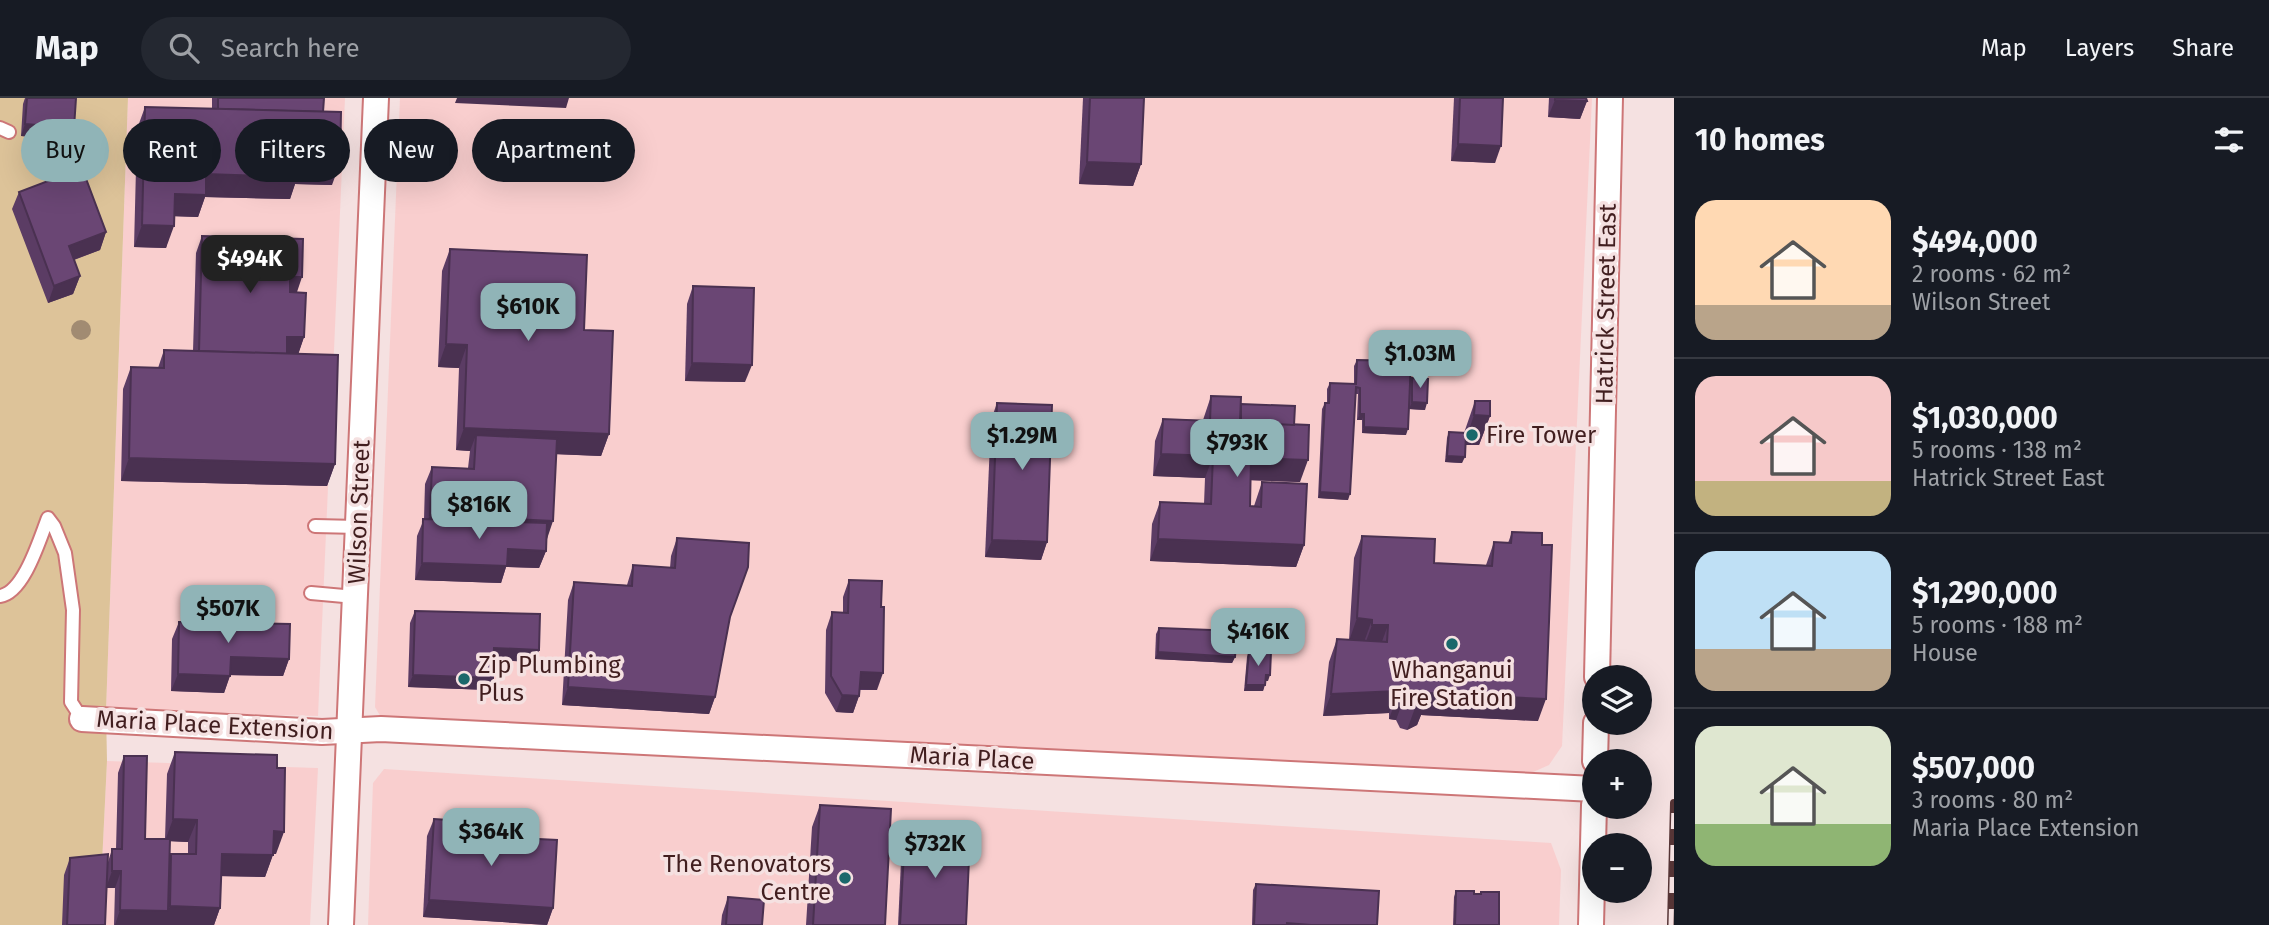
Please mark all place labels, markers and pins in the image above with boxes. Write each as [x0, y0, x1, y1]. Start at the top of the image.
pin: $494K [201, 236, 299, 295]
pin: $610K [479, 284, 577, 343]
pin: $1.03M [1363, 330, 1477, 390]
pin: $1.29M [965, 412, 1079, 472]
pin: $793K [1188, 420, 1286, 479]
place label: Fire Tower [1486, 421, 1597, 449]
marker: Fire Tower [1464, 427, 1480, 443]
pin: $816K [430, 482, 528, 541]
pin: $507K [179, 586, 277, 645]
pin: $416K [1209, 608, 1307, 668]
marker: Whanganui Fire Station [1444, 636, 1460, 652]
place label: Zip Plumbing Plus [478, 651, 621, 707]
place label: Whanganui Fire Station [1390, 656, 1514, 712]
marker: Zip Plumbing Plus [456, 671, 472, 687]
pin: $364K [442, 808, 540, 868]
pin: $732K [886, 820, 984, 880]
place label: The Renovators Centre [663, 850, 831, 906]
marker: The Renovators Centre [837, 870, 853, 886]

